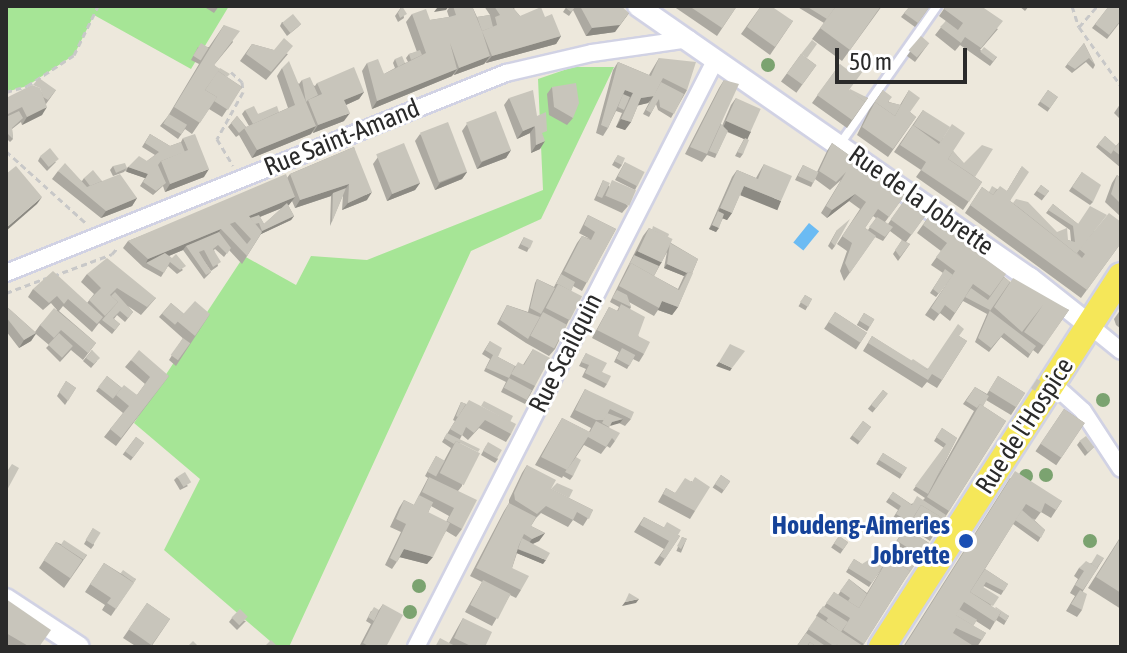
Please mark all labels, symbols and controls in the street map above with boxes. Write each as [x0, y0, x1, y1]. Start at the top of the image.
scale bar [839, 32, 971, 82]
text: 50 m [849, 48, 892, 75]
street label: Rue Saint-Amand [260, 93, 424, 183]
street label: Rue de la Jobrette [842, 139, 1000, 263]
street label: Rue Scailquin [523, 288, 609, 418]
street label: Rue de l'Hospice [969, 352, 1081, 500]
place label: Houdeng-Aimeries Jobrette [772, 510, 950, 572]
marker: Houdeng-Aimeries Jobrette [957, 532, 975, 550]

